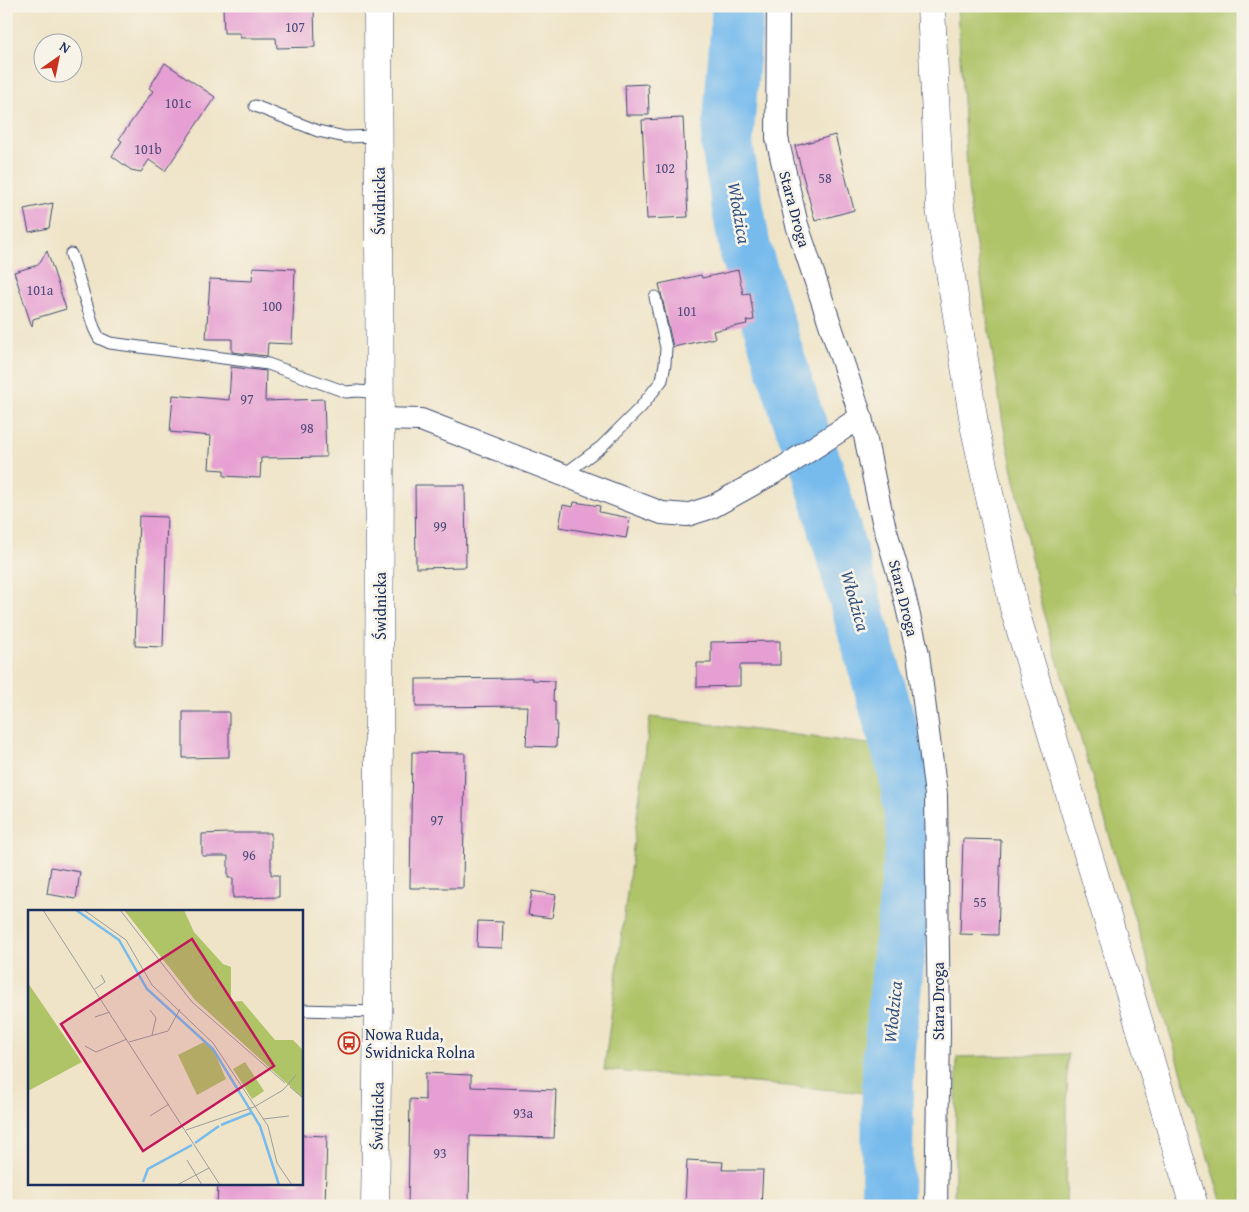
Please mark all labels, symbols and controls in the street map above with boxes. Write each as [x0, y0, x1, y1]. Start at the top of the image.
house number: 107 [285, 17, 305, 37]
north arrow [32, 32, 82, 82]
text: N [56, 36, 75, 58]
house number: 101c [165, 93, 191, 113]
house number: 101b [134, 139, 162, 159]
house number: 102 [655, 158, 675, 178]
street label: Świdnicka [367, 166, 391, 235]
street label: Stara Droga [773, 168, 817, 250]
house number: 58 [818, 168, 832, 188]
water label: Włodzica [721, 180, 758, 246]
house number: 101a [27, 280, 54, 300]
house number: 100 [262, 296, 282, 316]
house number: 101 [677, 301, 697, 321]
house number: 97 [240, 389, 254, 409]
house number: 98 [300, 418, 314, 438]
house number: 99 [433, 516, 447, 536]
street label: Stara Droga [883, 557, 925, 639]
water label: Włodzica [834, 567, 877, 635]
street label: Świdnicka [368, 571, 392, 640]
house number: 97 [430, 810, 444, 830]
house number: 96 [242, 845, 256, 865]
house number: 55 [973, 892, 987, 912]
inset map [28, 910, 302, 1184]
street label: Stara Droga [926, 961, 950, 1040]
water label: Włodzica [876, 979, 909, 1044]
place label: Nowa Ruda, Świdnicka Rolna [365, 1022, 476, 1064]
bus stop icon: Nowa Ruda, Świdnicka Rolna [337, 1031, 361, 1055]
street label: Świdnicka [364, 1081, 390, 1150]
house number: 93a [513, 1103, 533, 1123]
house number: 93 [433, 1143, 447, 1163]

